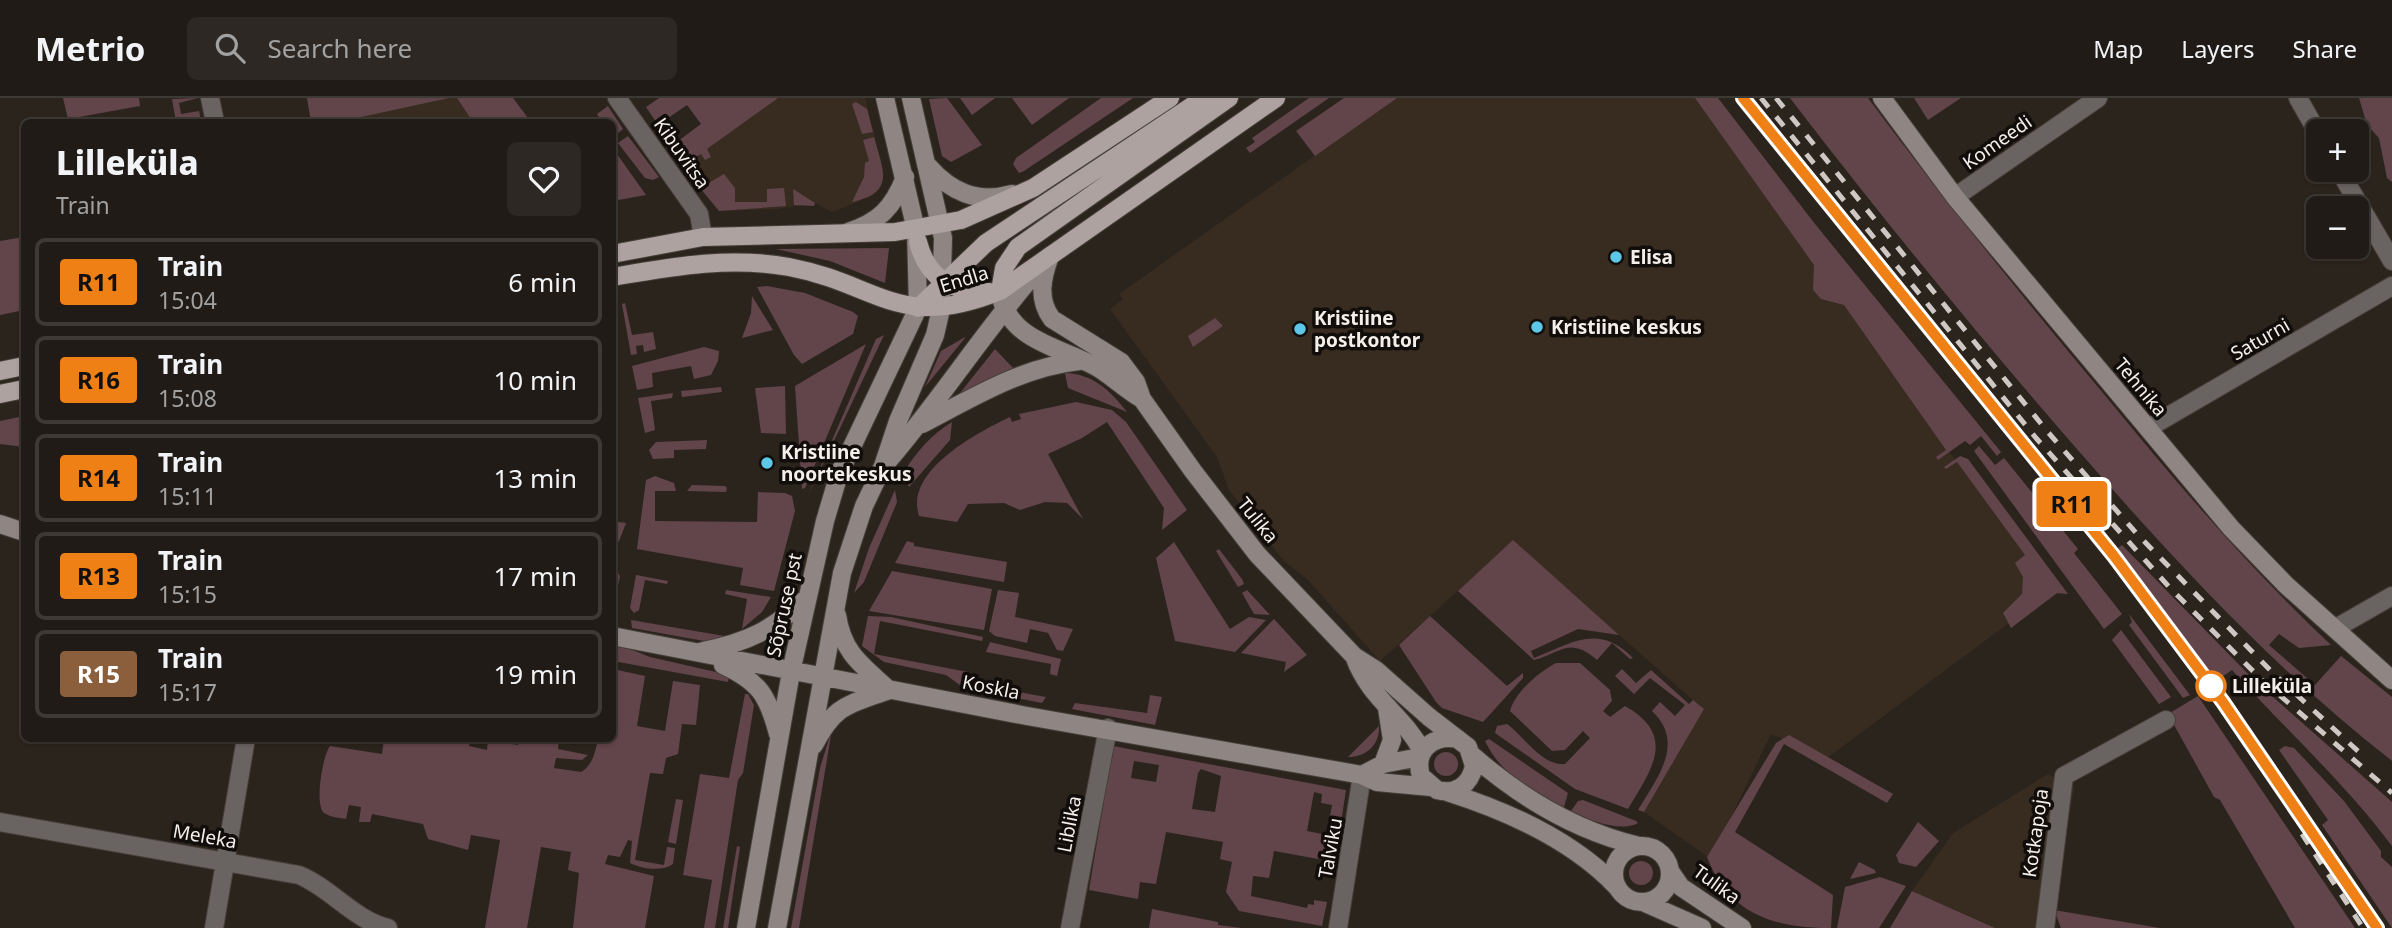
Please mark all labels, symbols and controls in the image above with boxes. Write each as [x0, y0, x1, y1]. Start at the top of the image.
search box [187, 17, 677, 80]
text: Metrio [35, 26, 145, 71]
icon: search [211, 29, 249, 67]
text: Search here [267, 30, 412, 66]
text: Map [2093, 32, 2143, 65]
text: Layers [2181, 32, 2255, 65]
text: Share [2293, 32, 2357, 65]
street label: Komeedi [1957, 109, 2037, 175]
street label: Kibuvitsa [648, 112, 716, 194]
map controls [2306, 119, 2369, 259]
button: + [2306, 119, 2369, 182]
text: Lilleküla [56, 140, 199, 185]
button: heart [507, 142, 581, 216]
text: Train [56, 189, 110, 221]
button: − [2306, 196, 2369, 259]
place label: Elisa [1630, 244, 1673, 270]
text: Train [158, 248, 223, 284]
marker: Elisa [1608, 249, 1624, 265]
street label: Endla [937, 259, 991, 299]
text: 6 min [508, 264, 577, 300]
text: R11 [77, 265, 120, 298]
text: 15:04 [158, 284, 217, 316]
place label: Kristiine postkontor [1314, 305, 1421, 353]
street label: Saturni [2226, 312, 2294, 366]
place label: Kristiine keskus [1551, 314, 1702, 340]
marker: Kristiine keskus [1529, 319, 1545, 335]
marker: Kristiine postkontor [1292, 321, 1308, 337]
text: Train [158, 346, 223, 382]
street label: Tehnika [2109, 352, 2173, 422]
text: 10 min [493, 362, 577, 398]
text: R16 [77, 363, 120, 396]
text: 15:08 [158, 382, 217, 414]
place label: Kristiine noortekeskus [781, 439, 912, 487]
text: Train [158, 444, 223, 480]
marker: Kristiine noortekeskus [759, 455, 775, 471]
text: 13 min [493, 460, 577, 496]
text: R14 [77, 461, 120, 494]
text: 15:11 [158, 480, 217, 512]
line badge: R11 [2032, 481, 2112, 527]
text: R11 [2050, 487, 2094, 520]
street label: Tulika [1232, 492, 1284, 548]
text: Train [158, 542, 223, 578]
street label: Sõpruse pst [760, 551, 808, 659]
text: 17 min [493, 558, 577, 594]
text: R13 [77, 559, 120, 592]
text: 15:15 [158, 578, 217, 610]
text: Train [158, 640, 223, 676]
text: 19 min [493, 656, 577, 692]
text: R15 [77, 657, 120, 690]
street label: Koskla [960, 669, 1022, 705]
marker: Lilleküla [2196, 671, 2226, 701]
place label: Lilleküla [2232, 673, 2312, 699]
text: 15:17 [158, 676, 217, 708]
street label: Kotkapoja [2016, 787, 2054, 879]
street label: Liblika [1051, 793, 1087, 855]
street label: Talviku [1312, 816, 1348, 880]
street label: Meleka [171, 818, 239, 854]
street label: Tulika [1688, 858, 1746, 910]

